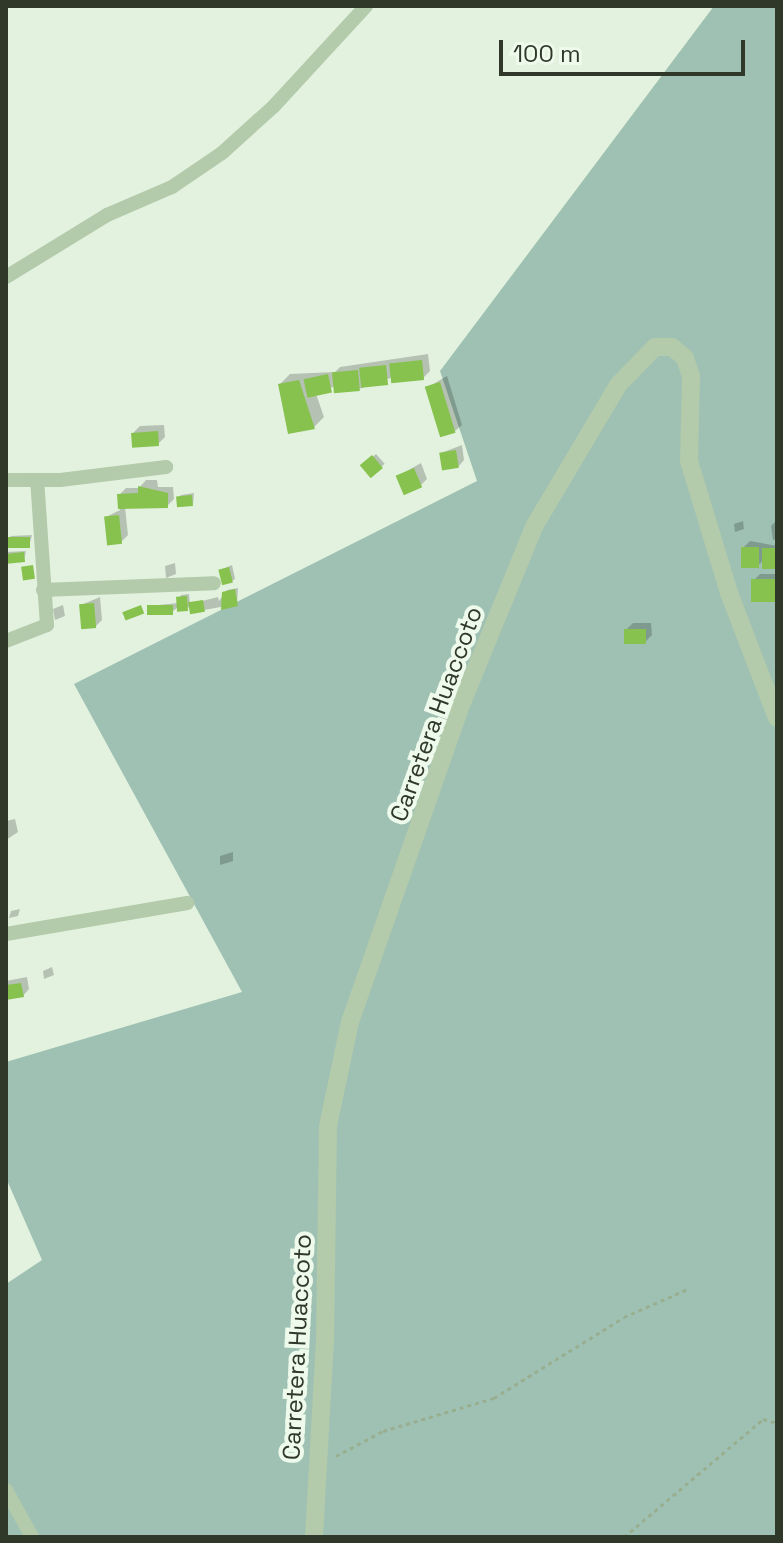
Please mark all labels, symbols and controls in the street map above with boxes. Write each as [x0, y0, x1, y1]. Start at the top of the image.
scale bar [503, 24, 749, 74]
text: 100 m [513, 38, 581, 69]
street label: Carretera Huaccoto [384, 603, 488, 825]
street label: Carretera Huaccoto [277, 1233, 317, 1461]

